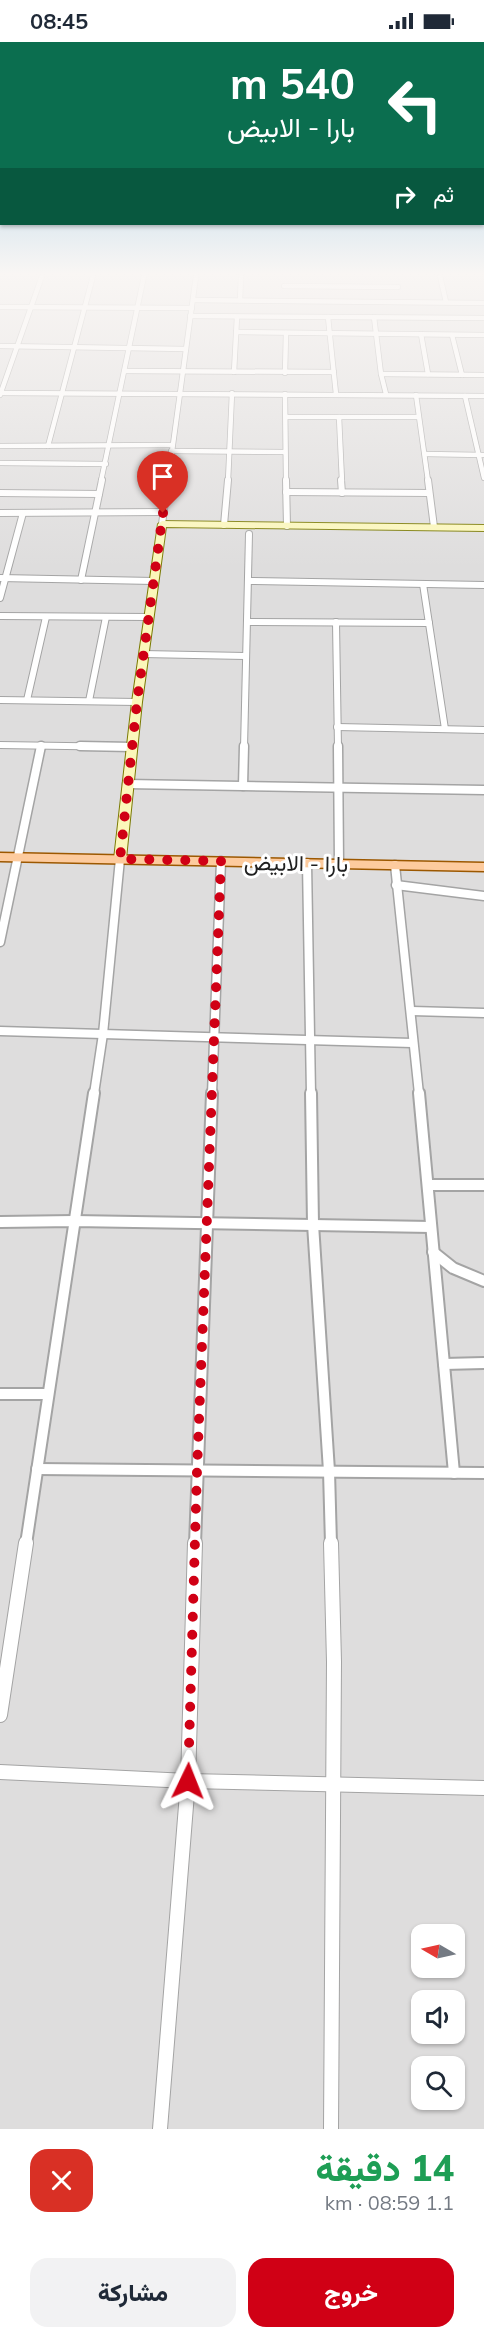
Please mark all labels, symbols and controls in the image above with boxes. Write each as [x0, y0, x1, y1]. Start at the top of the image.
text: 08:45 [30, 7, 88, 35]
text: 540 m [230, 57, 355, 110]
icon: left [376, 66, 454, 144]
text: بارا - الابيض [227, 110, 355, 144]
icon: right [388, 180, 421, 213]
text: ثم [433, 180, 454, 208]
pin [137, 451, 188, 513]
icon: arrive [146, 460, 179, 493]
street label: بارا - الابيض [244, 848, 348, 878]
position arrow [156, 1749, 220, 1813]
north arrow [411, 1924, 465, 1978]
map controls [411, 1924, 465, 2110]
button: sound [411, 1990, 465, 2044]
button: search [411, 2056, 465, 2110]
text: 14 دقيقة [315, 2145, 454, 2190]
button: close [30, 2149, 93, 2212]
text: 1.1 km · 08:59 [325, 2190, 454, 2215]
button: مشاركة [30, 2258, 236, 2327]
button: خروج [248, 2258, 454, 2327]

